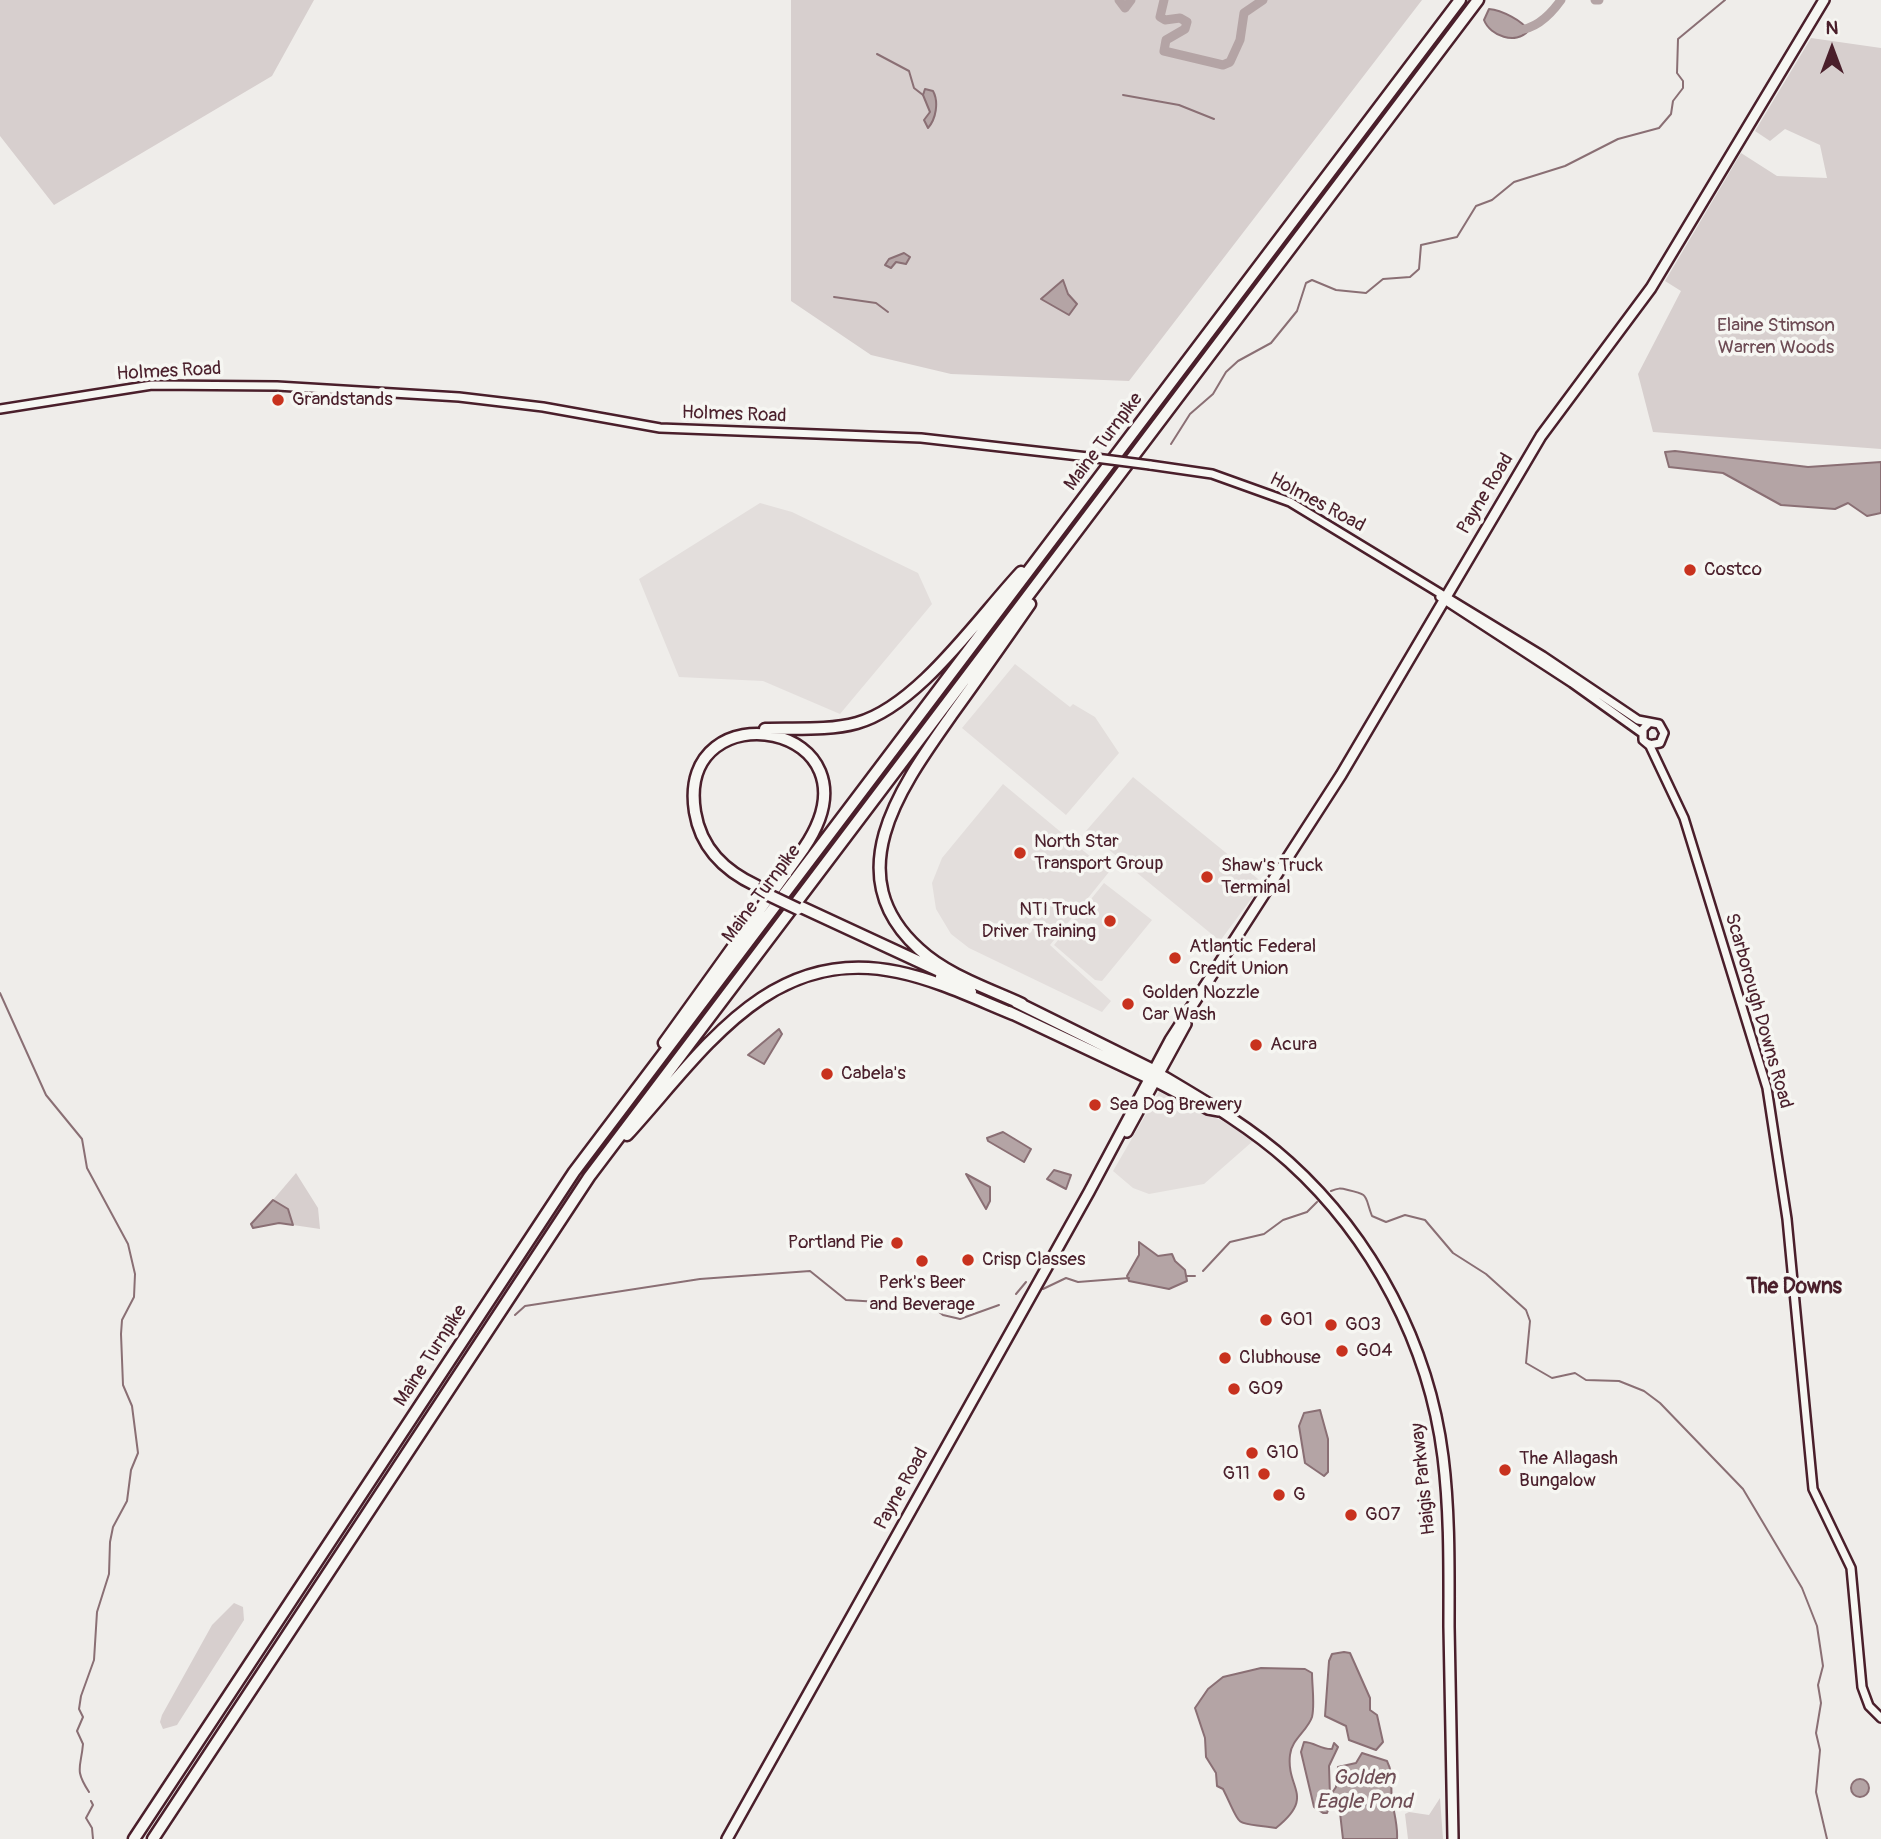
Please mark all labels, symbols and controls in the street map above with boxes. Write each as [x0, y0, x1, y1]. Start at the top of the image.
north arrow [1797, 14, 1867, 84]
text: N [1826, 16, 1838, 40]
park label: Elaine Stimson Warren Woods [1717, 315, 1835, 359]
street label: Holmes Road [116, 358, 222, 386]
place label: Grandstands [292, 389, 393, 411]
street label: Maine Turnpike [1060, 389, 1148, 495]
marker: Grandstands [270, 392, 286, 408]
street label: Holmes Road [681, 402, 787, 428]
street label: Payne Road [1453, 449, 1519, 539]
street label: Holmes Road [1265, 468, 1369, 538]
place label: Costco [1704, 559, 1762, 581]
marker: Costco [1682, 562, 1698, 578]
place label: North Star Transport Group [1034, 831, 1163, 875]
street label: Maine Turnpike [718, 841, 806, 947]
marker: North Star Transport Group [1012, 845, 1028, 861]
place label: Shaw's Truck Terminal [1221, 855, 1323, 899]
marker: Shaw's Truck Terminal [1199, 869, 1215, 885]
place label: NTI Truck Driver Training [981, 899, 1096, 943]
street label: Scarborough Downs Road [1719, 911, 1797, 1111]
marker: NTI Truck Driver Training [1102, 913, 1118, 929]
place label: Atlantic Federal Credit Union [1189, 936, 1316, 980]
marker: Atlantic Federal Credit Union [1167, 950, 1183, 966]
place label: Golden Nozzle Car Wash [1142, 982, 1259, 1026]
marker: Golden Nozzle Car Wash [1120, 996, 1136, 1012]
place label: Acura [1270, 1034, 1317, 1056]
marker: Acura [1248, 1037, 1264, 1053]
place label: Cabela's [841, 1063, 906, 1085]
marker: Cabela's [819, 1066, 835, 1082]
place label: Sea Dog Brewery [1109, 1094, 1242, 1116]
marker: Sea Dog Brewery [1087, 1097, 1103, 1113]
place label: Portland Pie [788, 1232, 883, 1254]
marker: Portland Pie [889, 1235, 905, 1251]
place label: Crisp Classes [982, 1249, 1085, 1271]
marker: Crisp Classes [960, 1252, 976, 1268]
marker: Perk's Beer and Beverage [914, 1253, 930, 1269]
place label: Perk's Beer and Beverage [869, 1272, 975, 1316]
district label: The Downs [1746, 1275, 1842, 1301]
street label: Maine Turnpike [390, 1301, 472, 1411]
place label: G01 [1280, 1309, 1313, 1331]
marker: G01 [1258, 1312, 1274, 1328]
place label: G03 [1345, 1314, 1381, 1336]
marker: G03 [1323, 1317, 1339, 1333]
place label: G04 [1356, 1340, 1393, 1362]
marker: G04 [1334, 1343, 1350, 1359]
place label: Clubhouse [1239, 1347, 1321, 1369]
marker: Clubhouse [1217, 1350, 1233, 1366]
place label: G09 [1248, 1378, 1283, 1400]
marker: G09 [1226, 1381, 1242, 1397]
street label: Haigis Parkway [1407, 1422, 1441, 1536]
place label: G10 [1266, 1442, 1299, 1464]
street label: Payne Road [870, 1444, 934, 1534]
marker: G10 [1244, 1445, 1260, 1461]
place label: The Allagash Bungalow [1519, 1448, 1618, 1492]
marker: The Allagash Bungalow [1497, 1462, 1513, 1478]
place label: G11 [1223, 1463, 1250, 1485]
marker: G11 [1256, 1466, 1272, 1482]
place label: G [1293, 1484, 1306, 1506]
marker: G [1271, 1487, 1287, 1503]
place label: G07 [1365, 1504, 1401, 1526]
marker: G07 [1343, 1507, 1359, 1523]
water label: Golden Eagle Pond [1316, 1766, 1412, 1816]

